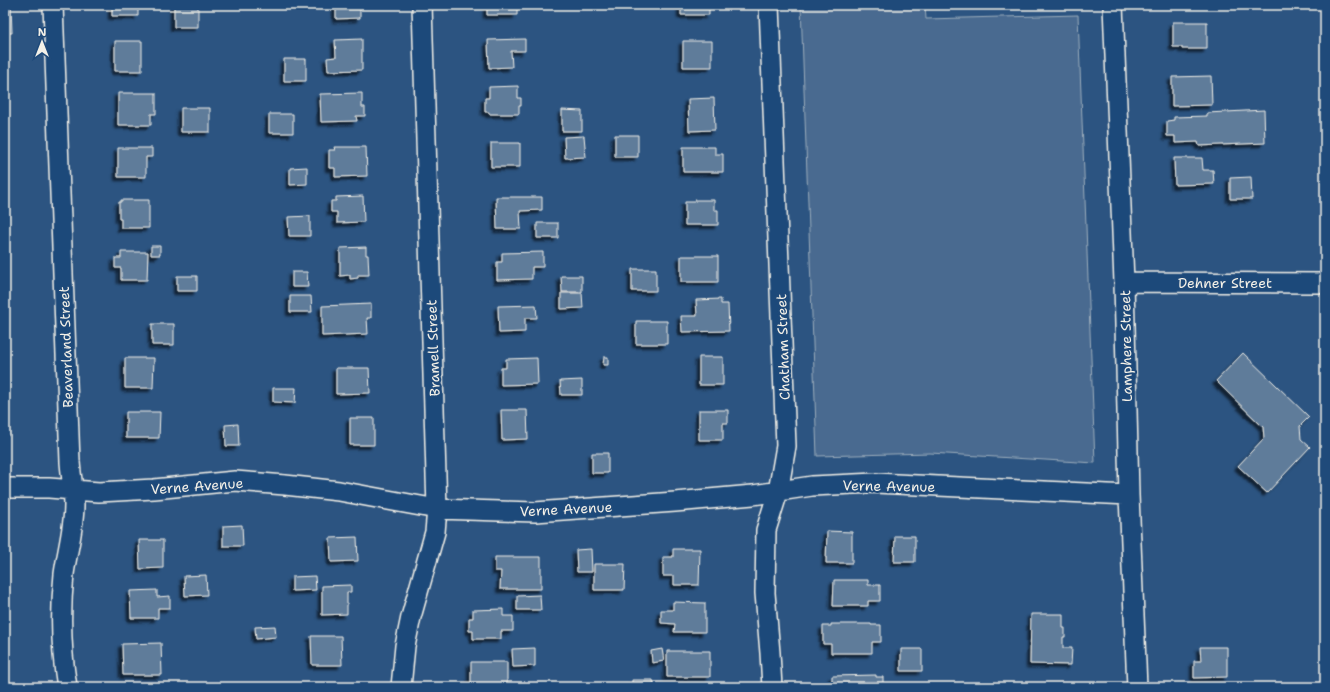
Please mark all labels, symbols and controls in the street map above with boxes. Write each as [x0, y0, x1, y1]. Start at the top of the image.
north arrow [22, 22, 62, 62]
text: N [38, 25, 47, 40]
street label: Dehner Street [1178, 274, 1272, 292]
street label: Beaverland Street [55, 286, 77, 408]
street label: Lamphere Street [1116, 290, 1136, 402]
street label: Chatham Street [772, 293, 794, 401]
street label: Bramell Street [422, 299, 444, 397]
street label: Verne Avenue [150, 474, 244, 498]
street label: Verne Avenue [842, 476, 936, 496]
street label: Verne Avenue [519, 498, 613, 520]

